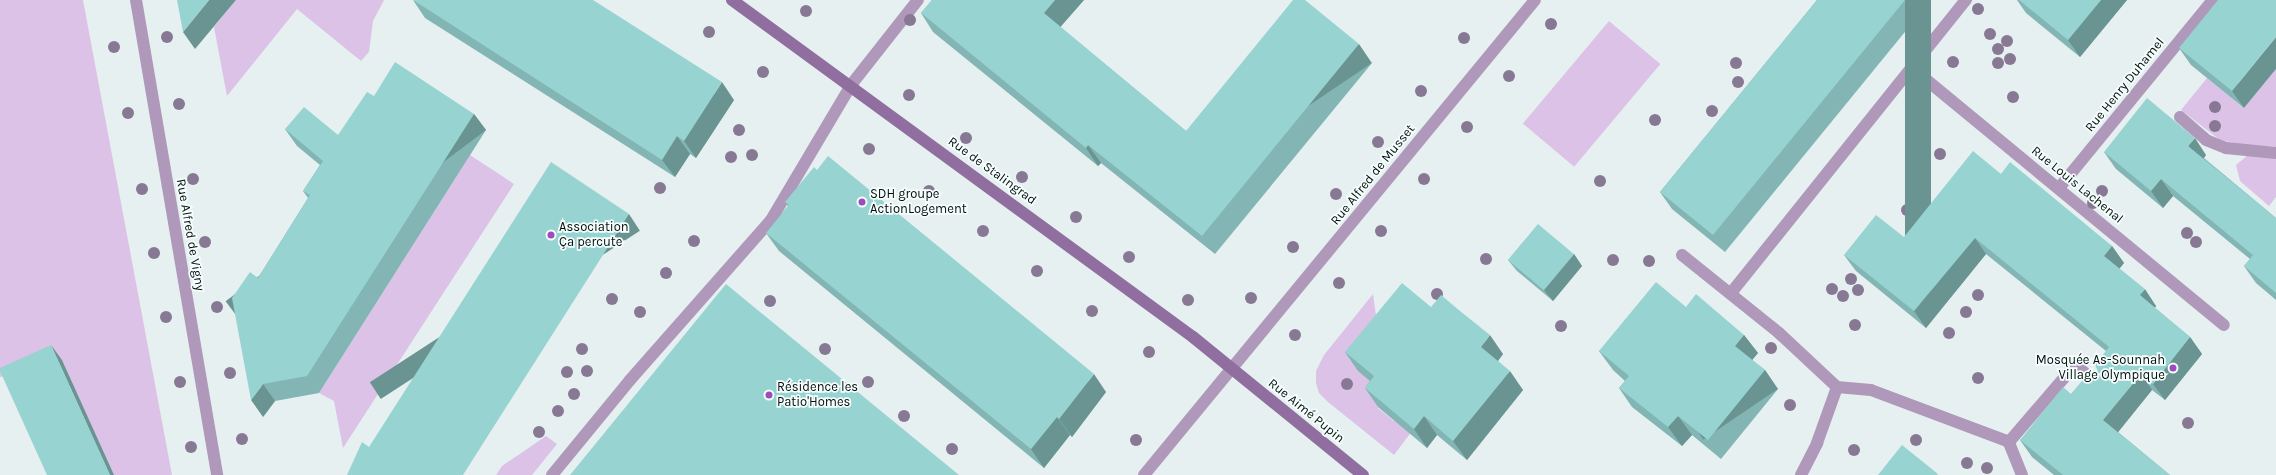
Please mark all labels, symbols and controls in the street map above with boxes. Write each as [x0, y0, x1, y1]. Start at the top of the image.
street label: Rue Henry Duhamel [2082, 35, 2168, 135]
street label: Rue Alfred de Musset [1328, 122, 1418, 228]
street label: Rue de Stalingrad [945, 134, 1039, 208]
street label: Rue Louis Lachenal [2028, 143, 2126, 227]
street label: Rue Alfred de Vigny [172, 178, 208, 292]
place label: SDH groupe ActionLogement [870, 187, 967, 218]
marker: SDH groupe ActionLogement [857, 197, 867, 207]
place label: Association Ça percute [559, 220, 629, 251]
marker: Association Ça percute [546, 230, 556, 240]
place label: Mosquée As-Sounnah Village Olympique [2036, 353, 2165, 384]
marker: Mosquée As-Sounnah Village Olympique [2168, 363, 2178, 373]
street label: Rue Aimé Pupin [1265, 376, 1347, 446]
place label: Résidence les Patio'Homes [777, 380, 858, 411]
marker: Résidence les Patio'Homes [764, 390, 774, 400]

